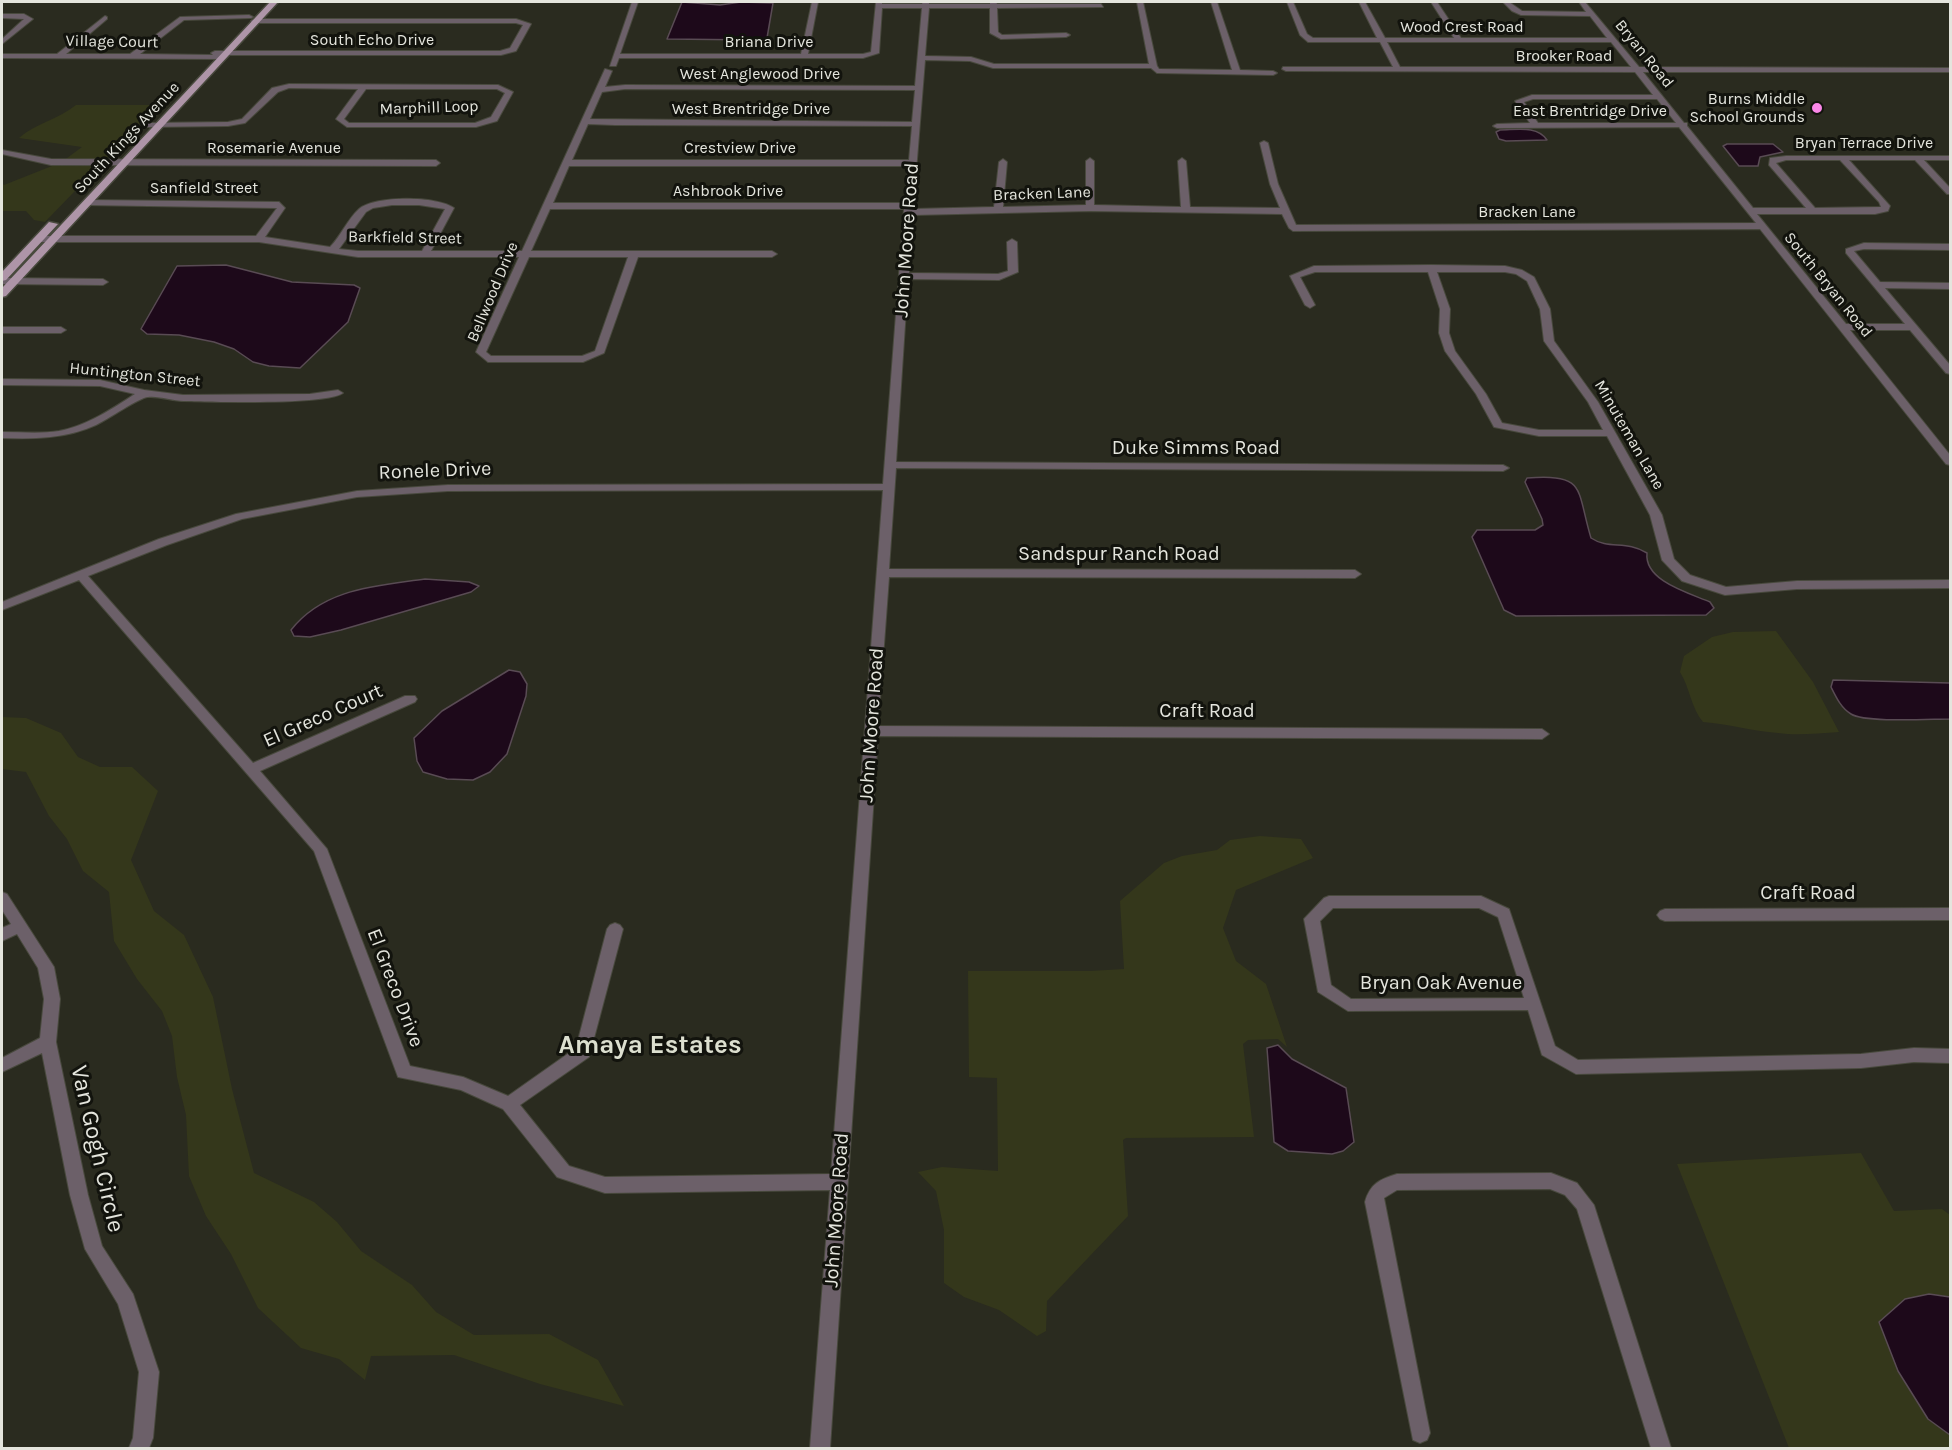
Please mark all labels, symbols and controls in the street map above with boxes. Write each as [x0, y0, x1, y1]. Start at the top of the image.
street label: Bryan Road [1611, 16, 1677, 92]
street label: Wood Crest Road [1400, 17, 1524, 37]
street label: South Echo Drive [310, 30, 434, 50]
street label: Village Court [66, 32, 158, 52]
street label: Briana Drive [725, 32, 813, 52]
street label: Brooker Road [1516, 46, 1612, 66]
street label: West Anglewood Drive [680, 64, 840, 84]
street label: South Kings Avenue [70, 78, 184, 198]
place label: Burns Middle School Grounds [1690, 89, 1805, 127]
street label: Marphill Loop [379, 97, 479, 119]
street label: West Brentridge Drive [672, 99, 830, 119]
street label: East Brentridge Drive [1513, 101, 1667, 121]
marker: Burns Middle School Grounds [1810, 101, 1824, 115]
street label: Bryan Terrace Drive [1795, 133, 1933, 153]
street label: Rosemarie Avenue [207, 138, 341, 158]
street label: Crestview Drive [684, 138, 796, 158]
street label: John Moore Road [890, 162, 924, 318]
street label: Sanfield Street [150, 178, 258, 198]
street label: Ashbrook Drive [673, 181, 783, 201]
street label: Bracken Lane [993, 183, 1091, 205]
street label: Bracken Lane [1478, 202, 1576, 222]
street label: Barkfield Street [348, 227, 462, 249]
street label: South Bryan Road [1780, 229, 1876, 341]
street label: Bellwood Drive [463, 239, 523, 345]
street label: Huntington Street [69, 359, 201, 391]
street label: Minuteman Lane [1590, 377, 1668, 493]
street label: Duke Simms Road [1112, 436, 1280, 460]
street label: Ronele Drive [378, 457, 492, 485]
street label: Sandspur Ranch Road [1018, 542, 1220, 566]
street label: John Moore Road [855, 647, 889, 803]
street label: El Greco Court [260, 679, 386, 753]
street label: Craft Road [1159, 699, 1255, 723]
street label: Craft Road [1760, 881, 1856, 905]
street label: El Greco Drive [361, 926, 429, 1050]
street label: Bryan Oak Avenue [1360, 971, 1522, 995]
district label: Amaya Estates [558, 1030, 742, 1062]
street label: Van Gogh Circle [64, 1063, 130, 1235]
street label: John Moore Road [820, 1132, 854, 1288]

